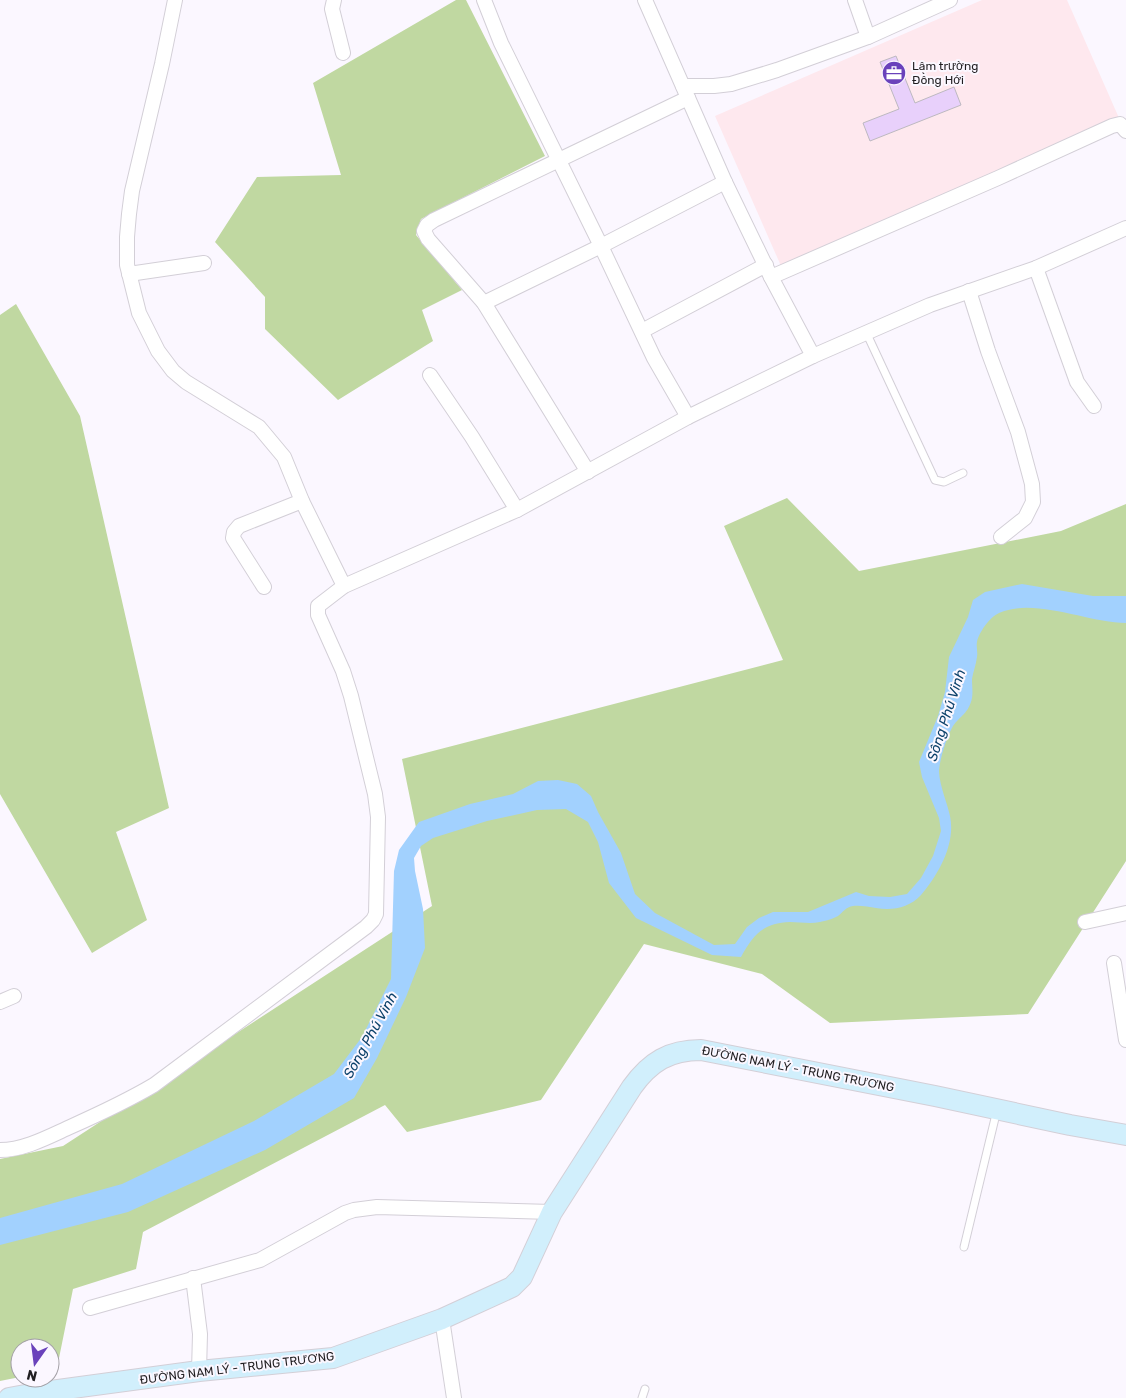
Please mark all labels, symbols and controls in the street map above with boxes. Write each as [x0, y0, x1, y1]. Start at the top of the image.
place label: Lâm trường Đồng Hới [912, 59, 978, 87]
office icon: Lâm trường Đồng Hới [881, 60, 907, 86]
water label: Sông Phú Vinh [924, 667, 969, 763]
water label: Sông Phú Vinh [340, 989, 401, 1081]
street label: ĐƯỜNG NAM LÝ - TRUNG TRƯƠNG [701, 1042, 896, 1095]
north arrow [10, 1338, 60, 1388]
street label: ĐƯỜNG NAM LÝ - TRUNG TRƯƠNG [139, 1348, 335, 1387]
text: N [25, 1366, 39, 1385]

